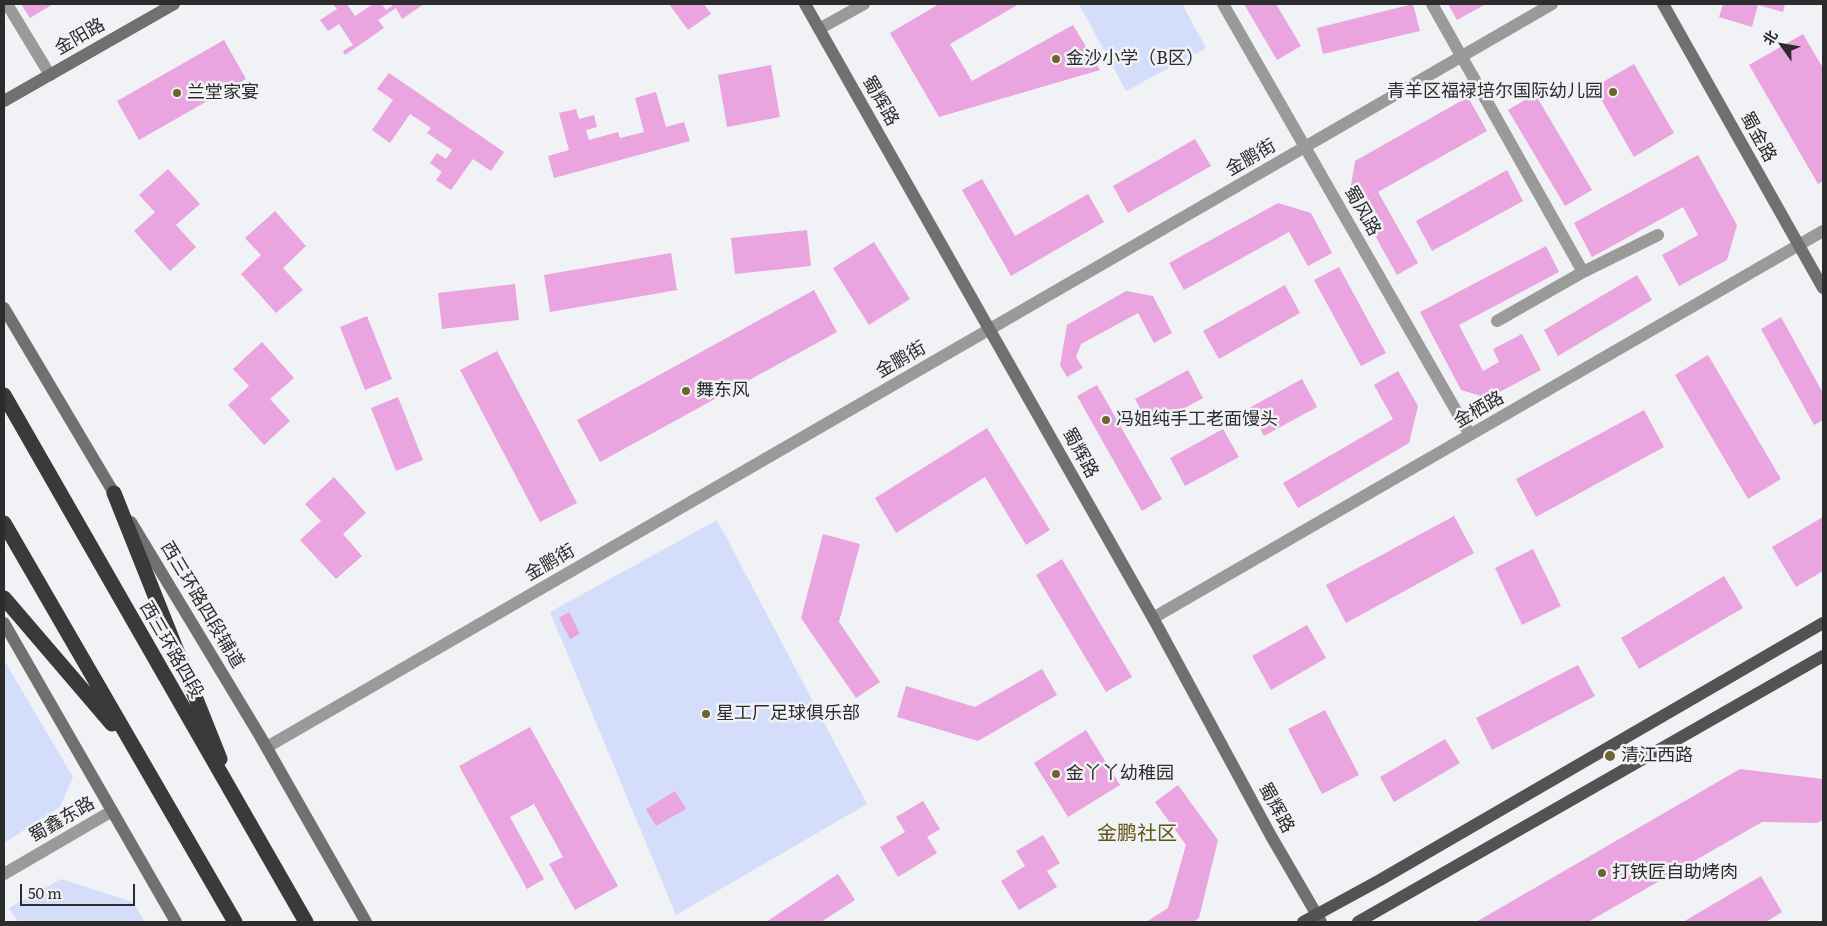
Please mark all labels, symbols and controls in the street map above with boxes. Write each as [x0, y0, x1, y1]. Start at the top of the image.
street label: 金阳路 [51, 14, 109, 60]
north arrow [1757, 20, 1807, 70]
text: 北 [1757, 26, 1781, 48]
place label: 金沙小学（B区） [1066, 48, 1204, 70]
marker: 金沙小学（B区） [1050, 53, 1062, 65]
street label: 蜀辉路 [857, 72, 903, 130]
place label: 青羊区福禄培尔国际幼儿园 [1387, 81, 1603, 103]
place label: 兰堂家宴 [187, 82, 259, 104]
marker: 青羊区福禄培尔国际幼儿园 [1607, 86, 1619, 98]
marker: 兰堂家宴 [171, 87, 183, 99]
street label: 蜀金路 [1735, 108, 1781, 166]
street label: 金鹏街 [1222, 135, 1280, 181]
street label: 蜀风路 [1339, 182, 1385, 240]
street label: 金鹏街 [872, 337, 930, 383]
place label: 舞东风 [696, 380, 750, 402]
marker: 舞东风 [680, 385, 692, 397]
street label: 金栖路 [1450, 387, 1508, 433]
place label: 冯姐纯手工老面馒头 [1116, 409, 1278, 431]
marker: 冯姐纯手工老面馒头 [1100, 414, 1112, 426]
street label: 蜀辉路 [1057, 424, 1103, 482]
street label: 西三环路四段辅道 [156, 538, 248, 672]
street label: 金鹏街 [521, 540, 579, 586]
street label: 西三环路四段 [135, 598, 207, 702]
place label: 星工厂足球俱乐部 [716, 703, 860, 725]
marker: 星工厂足球俱乐部 [700, 708, 712, 720]
place label: 清江西路 [1621, 745, 1693, 767]
marker: 清江西路 [1603, 749, 1617, 763]
place label: 金丫丫幼稚园 [1066, 763, 1174, 785]
marker: 金丫丫幼稚园 [1050, 768, 1062, 780]
street label: 蜀辉路 [1253, 779, 1299, 837]
street label: 蜀鑫东路 [25, 793, 99, 847]
district label: 金鹏社区 [1097, 822, 1177, 846]
place label: 打铁匠自助烤肉 [1612, 862, 1738, 884]
marker: 打铁匠自助烤肉 [1596, 867, 1608, 879]
scale bar [22, 874, 138, 906]
text: 50 m [28, 881, 62, 904]

